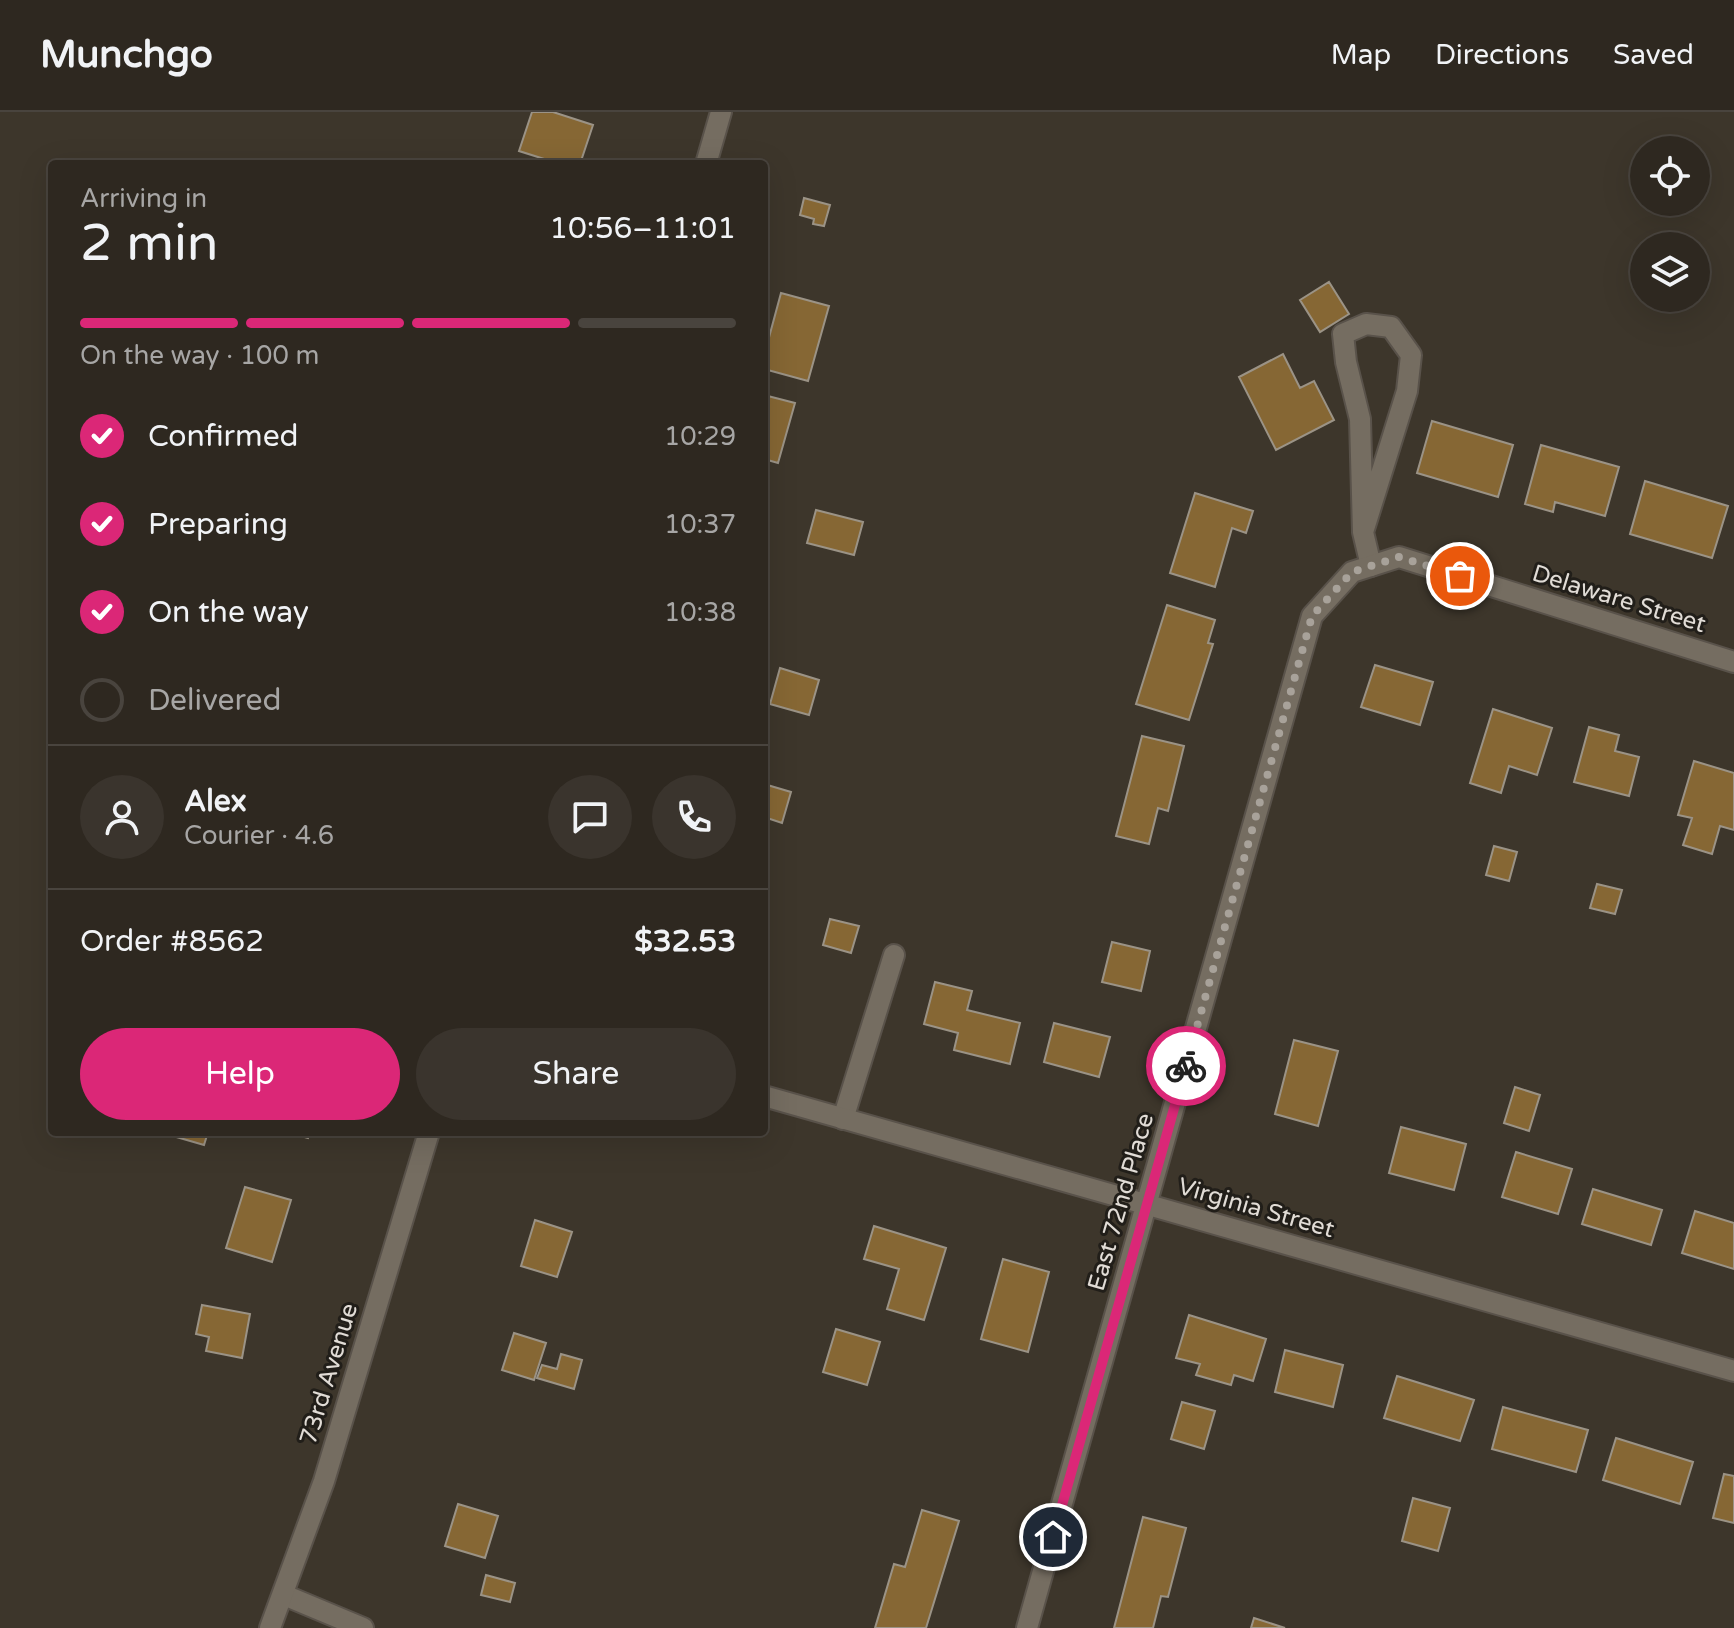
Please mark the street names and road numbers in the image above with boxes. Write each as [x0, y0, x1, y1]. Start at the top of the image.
street label: Delaware Street [1529, 559, 1709, 639]
street label: East 72nd Place [1082, 1110, 1160, 1294]
street label: Virginia Street [1174, 1172, 1338, 1244]
street label: 73rd Avenue [294, 1300, 364, 1448]

